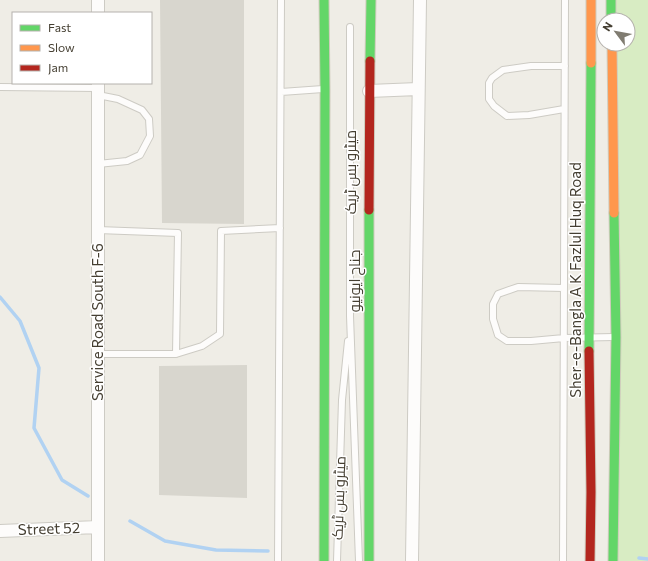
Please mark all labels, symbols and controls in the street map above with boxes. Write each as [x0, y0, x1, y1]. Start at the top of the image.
legend [12, 12, 152, 84]
north arrow [596, 12, 636, 52]
text: N [599, 19, 615, 33]
text: Fast [48, 20, 71, 34]
text: Slow [48, 40, 75, 54]
text: Jam [48, 60, 68, 75]
street label: میٹرو بس ٹریک [341, 130, 361, 214]
street label: Sher-e-Bangla A K Fazlul Huq Road [566, 162, 584, 398]
street label: Service Road South F-6 [88, 243, 106, 401]
street label: جناح ایونیو [345, 250, 366, 312]
street label: میٹرو بس ٹریک [328, 455, 350, 541]
street label: Street 52 [18, 518, 80, 538]

